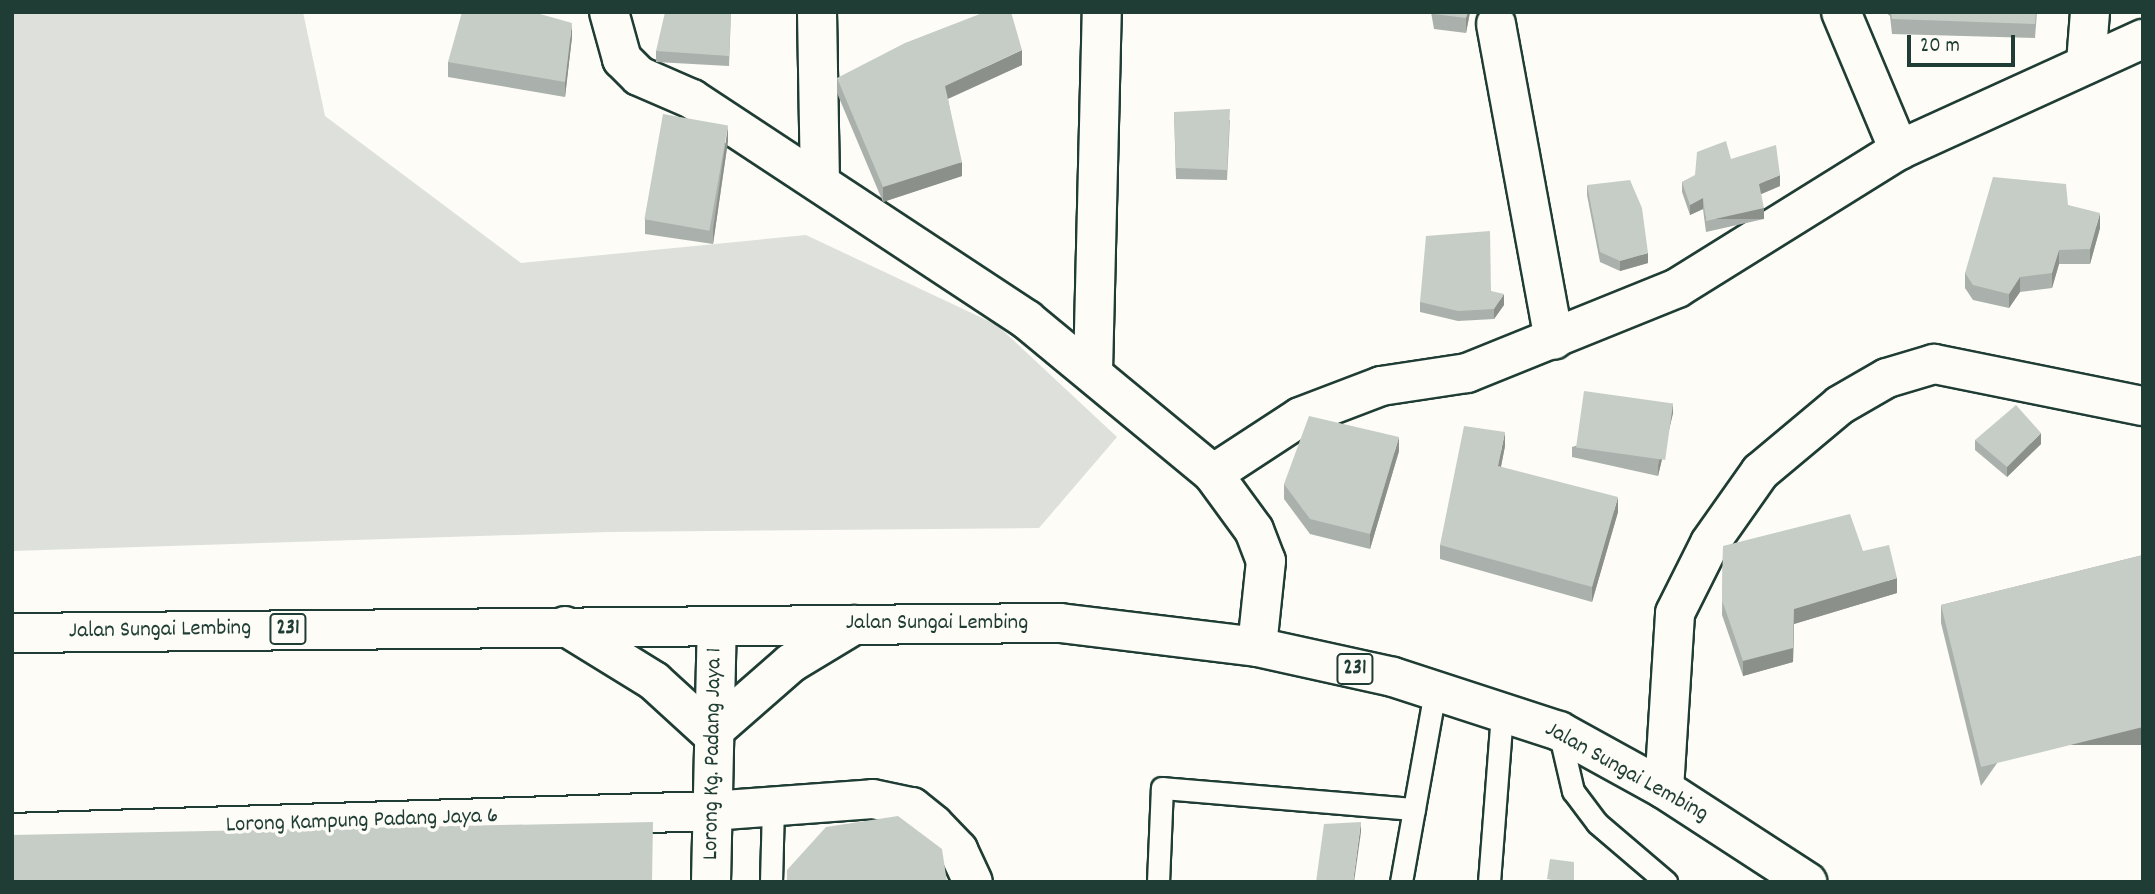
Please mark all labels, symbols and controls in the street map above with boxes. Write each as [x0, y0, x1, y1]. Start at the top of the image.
scale bar [1910, 21, 2018, 65]
text: 20 m [1920, 32, 1960, 62]
street label: Jalan Sungai Lembing [846, 610, 1028, 638]
road number: 231 [269, 612, 307, 646]
street label: Jalan Sungai Lembing [69, 616, 251, 646]
street label: Lorong Kg. Padang Jaya 1 [698, 648, 730, 860]
road number: 231 [1336, 652, 1374, 686]
street label: Jalan Sungai Lembing [1539, 717, 1713, 829]
street label: Lorong Kampung Padang Jaya 6 [225, 803, 499, 841]

